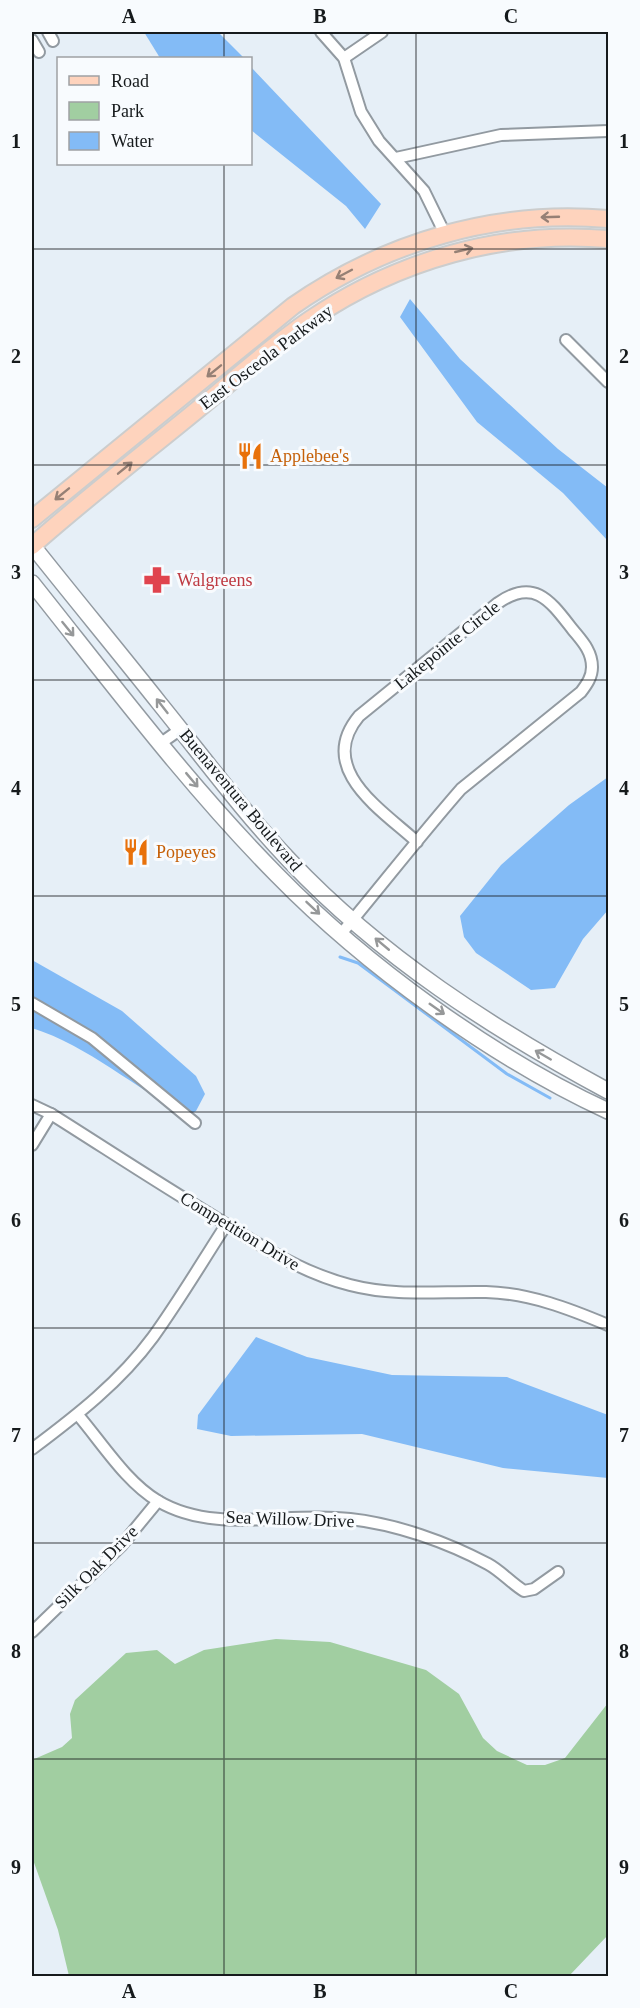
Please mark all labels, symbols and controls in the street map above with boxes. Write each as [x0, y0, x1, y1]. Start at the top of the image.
text: A [122, 5, 137, 27]
text: B [313, 5, 327, 27]
text: C [504, 5, 518, 27]
legend [57, 57, 252, 165]
text: Road [111, 71, 149, 91]
text: Park [111, 101, 144, 121]
text: 1 [11, 130, 21, 152]
text: 1 [619, 130, 629, 152]
text: Water [111, 131, 154, 151]
one-way arrow [541, 212, 561, 223]
one-way arrow [455, 244, 474, 256]
one-way arrow [335, 269, 353, 280]
street label: East Osceola Parkway [196, 301, 336, 413]
text: 2 [11, 345, 21, 367]
text: 2 [619, 345, 629, 367]
one-way arrow [206, 365, 222, 378]
restaurant icon: Applebee's [235, 441, 265, 471]
place label: Applebee's [270, 446, 349, 466]
one-way arrow [117, 462, 133, 475]
one-way arrow [55, 488, 71, 501]
text: 3 [11, 561, 21, 583]
text: 3 [619, 561, 629, 583]
pharmacy icon: Walgreens [142, 565, 172, 595]
place label: Walgreens [177, 570, 253, 590]
street label: Lakepointe Circle [390, 596, 504, 694]
one-way arrow [62, 621, 75, 637]
one-way arrow [156, 698, 169, 714]
street label: Buenaventura Boulevard [176, 725, 306, 875]
one-way arrow [185, 772, 198, 788]
text: 4 [11, 777, 21, 799]
text: 4 [619, 777, 629, 799]
restaurant icon: Popeyes [121, 837, 151, 867]
place label: Popeyes [156, 842, 216, 862]
one-way arrow [305, 901, 320, 915]
one-way arrow [374, 938, 390, 951]
text: 5 [11, 993, 21, 1015]
text: 5 [619, 993, 629, 1015]
one-way arrow [428, 1003, 444, 1015]
one-way arrow [534, 1049, 552, 1060]
street label: Competition Drive [177, 1188, 303, 1274]
text: 6 [11, 1209, 21, 1231]
text: 6 [619, 1209, 629, 1231]
text: 7 [11, 1424, 21, 1446]
text: 7 [619, 1424, 629, 1446]
street label: Sea Willow Drive [225, 1507, 355, 1531]
street label: Silk Oak Drive [50, 1521, 142, 1613]
text: 8 [11, 1640, 21, 1662]
text: 8 [619, 1640, 629, 1662]
text: 9 [11, 1856, 21, 1878]
text: 9 [619, 1856, 629, 1878]
text: A [122, 1980, 137, 2002]
text: B [313, 1980, 327, 2002]
text: C [504, 1980, 518, 2002]

